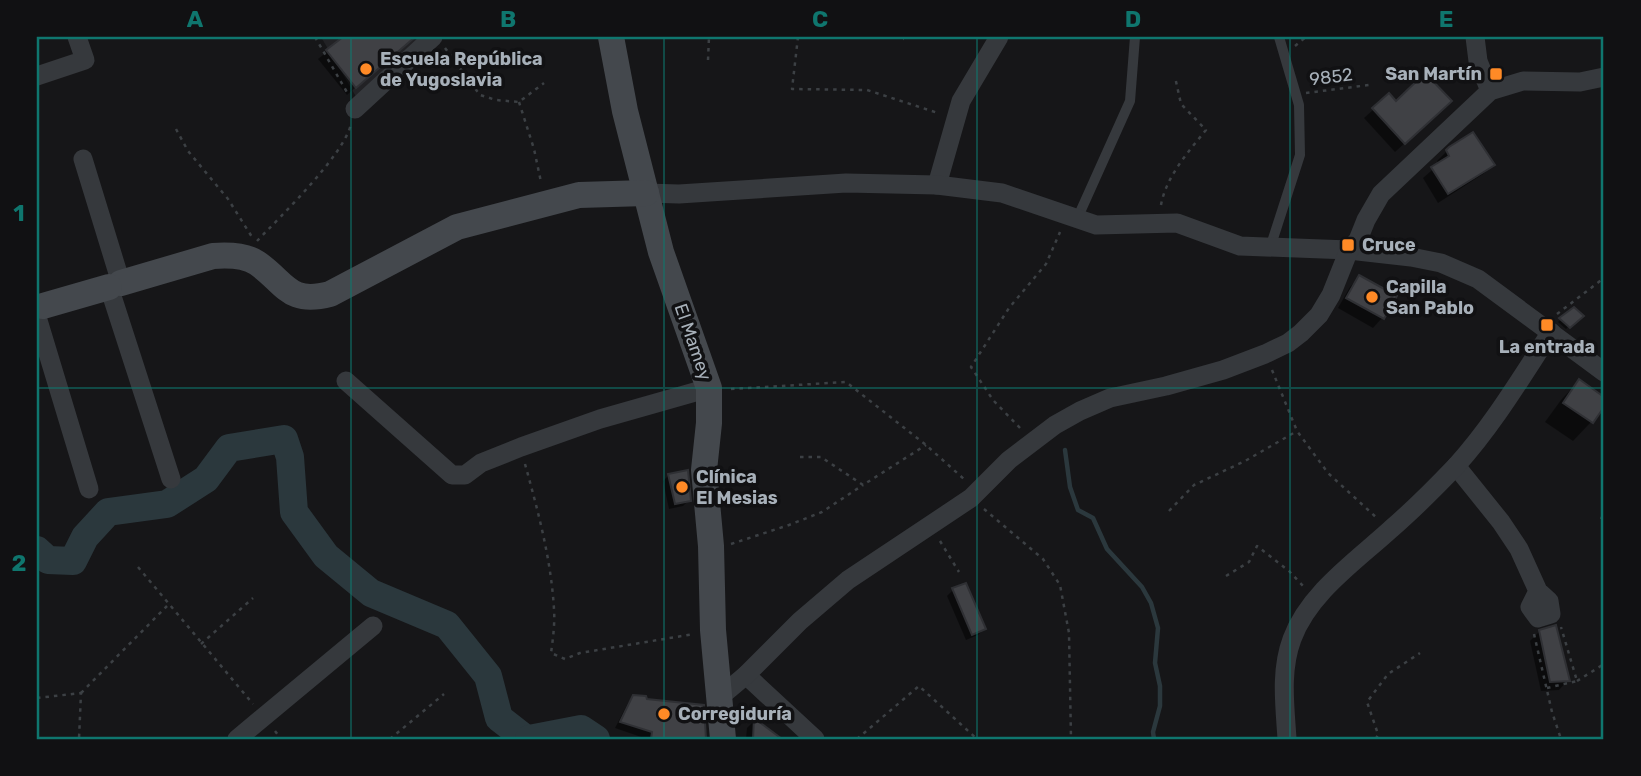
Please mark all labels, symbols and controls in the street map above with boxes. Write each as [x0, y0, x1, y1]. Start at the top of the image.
text: A [187, 5, 204, 33]
text: B [500, 5, 516, 33]
text: C [812, 5, 828, 33]
text: D [1125, 5, 1141, 33]
text: E [1439, 5, 1453, 33]
place label: Escuela República de Yugoslavia [380, 48, 543, 91]
marker: Escuela República de Yugoslavia [358, 61, 374, 77]
street label: 9852 [1308, 63, 1354, 91]
place label: San Martín [1385, 63, 1482, 85]
marker: San Martín [1488, 66, 1504, 82]
text: 1 [13, 199, 25, 227]
place label: Cruce [1362, 234, 1416, 256]
marker: Cruce [1340, 237, 1356, 253]
place label: Capilla San Pablo [1386, 276, 1474, 319]
marker: Capilla San Pablo [1364, 289, 1380, 305]
street label: El Mamey [670, 301, 716, 383]
marker: La entrada [1539, 317, 1555, 333]
place label: La entrada [1499, 336, 1595, 358]
place label: Clínica El Mesias [696, 466, 778, 509]
marker: Clínica El Mesias [674, 479, 690, 495]
text: 2 [12, 549, 26, 577]
place label: Corregiduría [678, 703, 792, 725]
marker: Corregiduría [656, 706, 672, 722]

